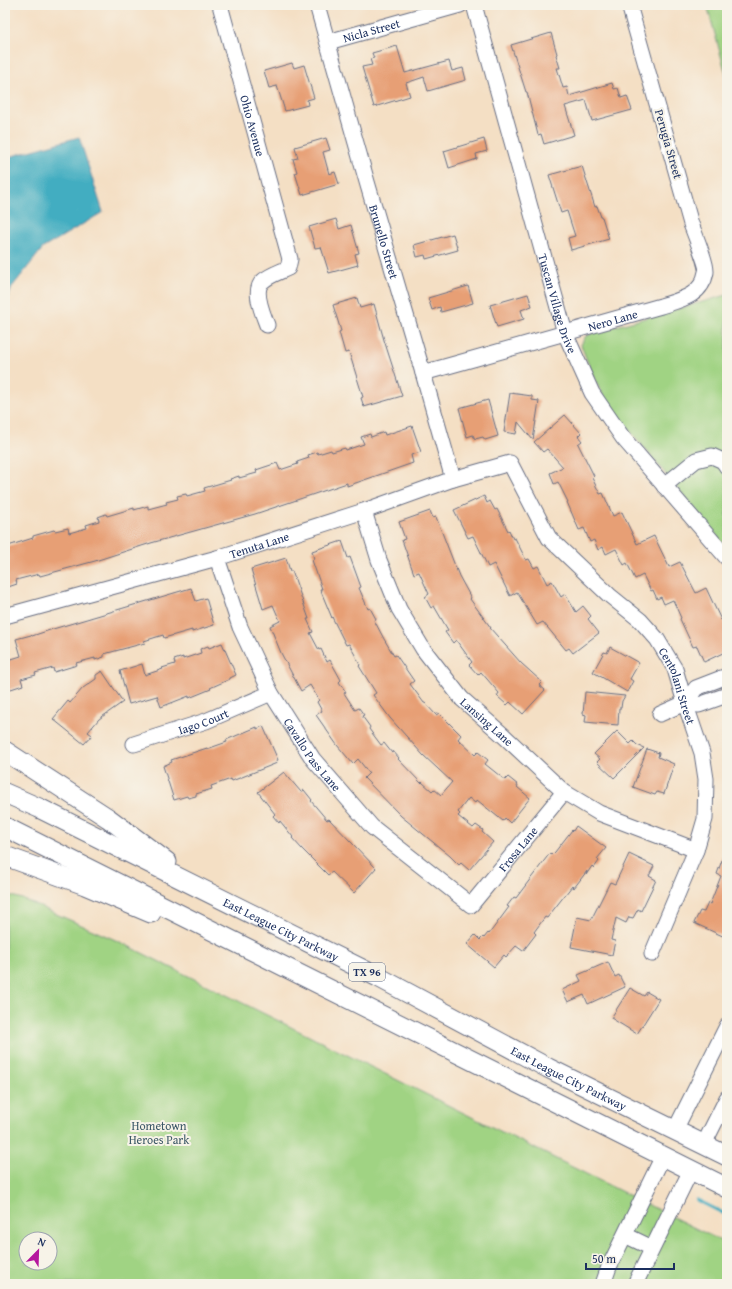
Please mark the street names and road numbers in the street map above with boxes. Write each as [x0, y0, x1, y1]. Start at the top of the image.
street label: Nicla Street [341, 14, 403, 46]
street label: Ohio Avenue [237, 93, 270, 159]
street label: Perugia Street [651, 107, 687, 181]
street label: Brunello Street [366, 202, 404, 281]
street label: Tuscan Village Drive [535, 252, 582, 356]
street label: Nero Lane [586, 304, 640, 335]
street label: Tenuta Lane [227, 527, 291, 562]
street label: Centolani Street [655, 644, 700, 727]
street label: Lansing Lane [457, 693, 518, 750]
street label: Iago Court [176, 704, 232, 738]
street label: Cavallo Pass Lane [280, 714, 346, 795]
street label: Frosa Lane [494, 822, 541, 875]
street label: East League City Parkway [221, 893, 342, 965]
road number: TX 96 [349, 963, 385, 981]
street label: East League City Parkway [508, 1041, 630, 1114]

